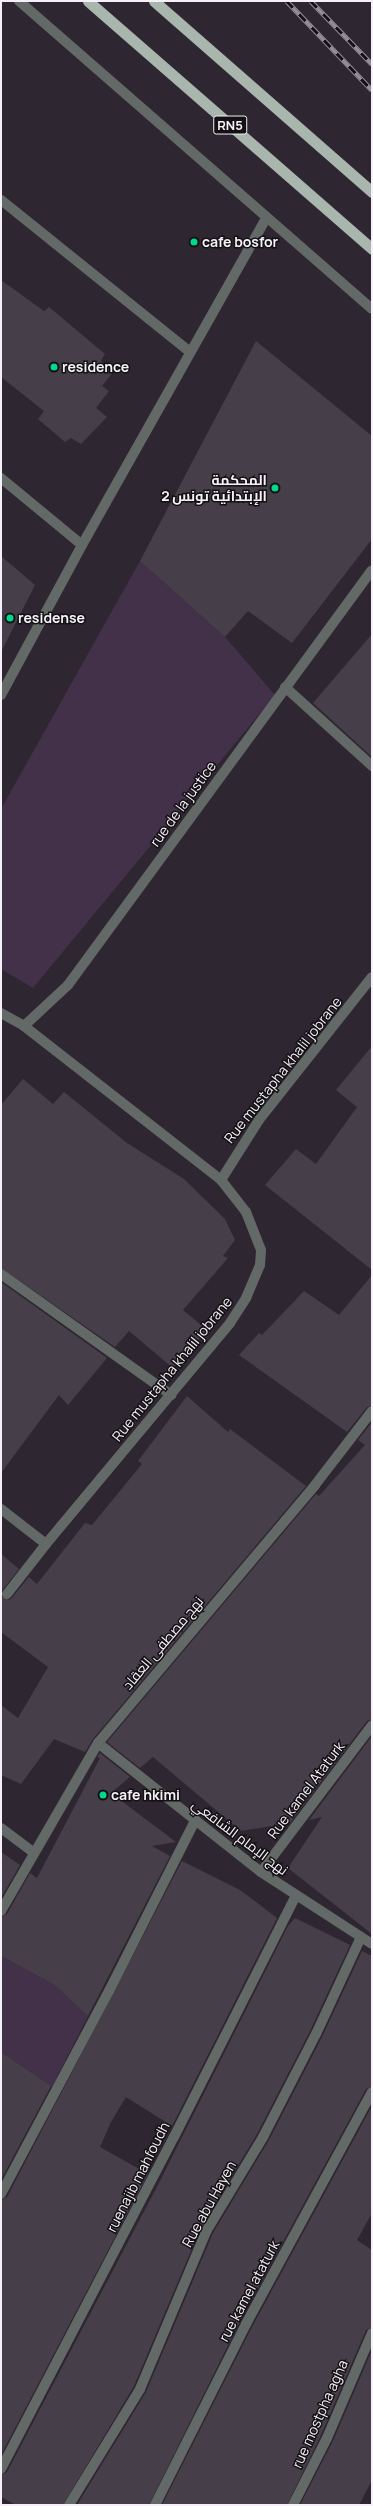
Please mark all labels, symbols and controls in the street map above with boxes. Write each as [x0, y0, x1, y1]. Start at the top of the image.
road number: RN5 [213, 114, 247, 136]
place label: cafe bosfor [202, 234, 278, 250]
marker: cafe bosfor [189, 237, 199, 247]
place label: residence [62, 359, 129, 375]
marker: residence [49, 362, 59, 372]
place label: المحكمة الإبتدائية تونس 2 [161, 472, 267, 504]
marker: المحكمة الإبتدائية تونس 2 [270, 483, 280, 493]
place label: residense [18, 610, 85, 626]
marker: residense [5, 613, 15, 623]
street label: rue de la justice [146, 758, 220, 850]
street label: Rue mustapha khalil jobrane [221, 994, 345, 1146]
street label: Rue mustapha khalil jobrane [109, 1293, 235, 1445]
street label: نهج مصطفى العقاد [119, 1593, 207, 1693]
street label: Rue kamel Ataturk [264, 1738, 348, 1842]
place label: cafe hkimi [111, 1787, 180, 1803]
marker: cafe hkimi [98, 1790, 108, 1800]
street label: نهج الإمام الشافعي [189, 1796, 291, 1878]
street label: ruenajib mahfoudh [103, 2119, 173, 2235]
street label: Rue abu Hayen [178, 2158, 240, 2250]
street label: rue kamel ataturk [215, 2238, 283, 2344]
street label: rue mostpha agha [289, 2357, 351, 2471]

